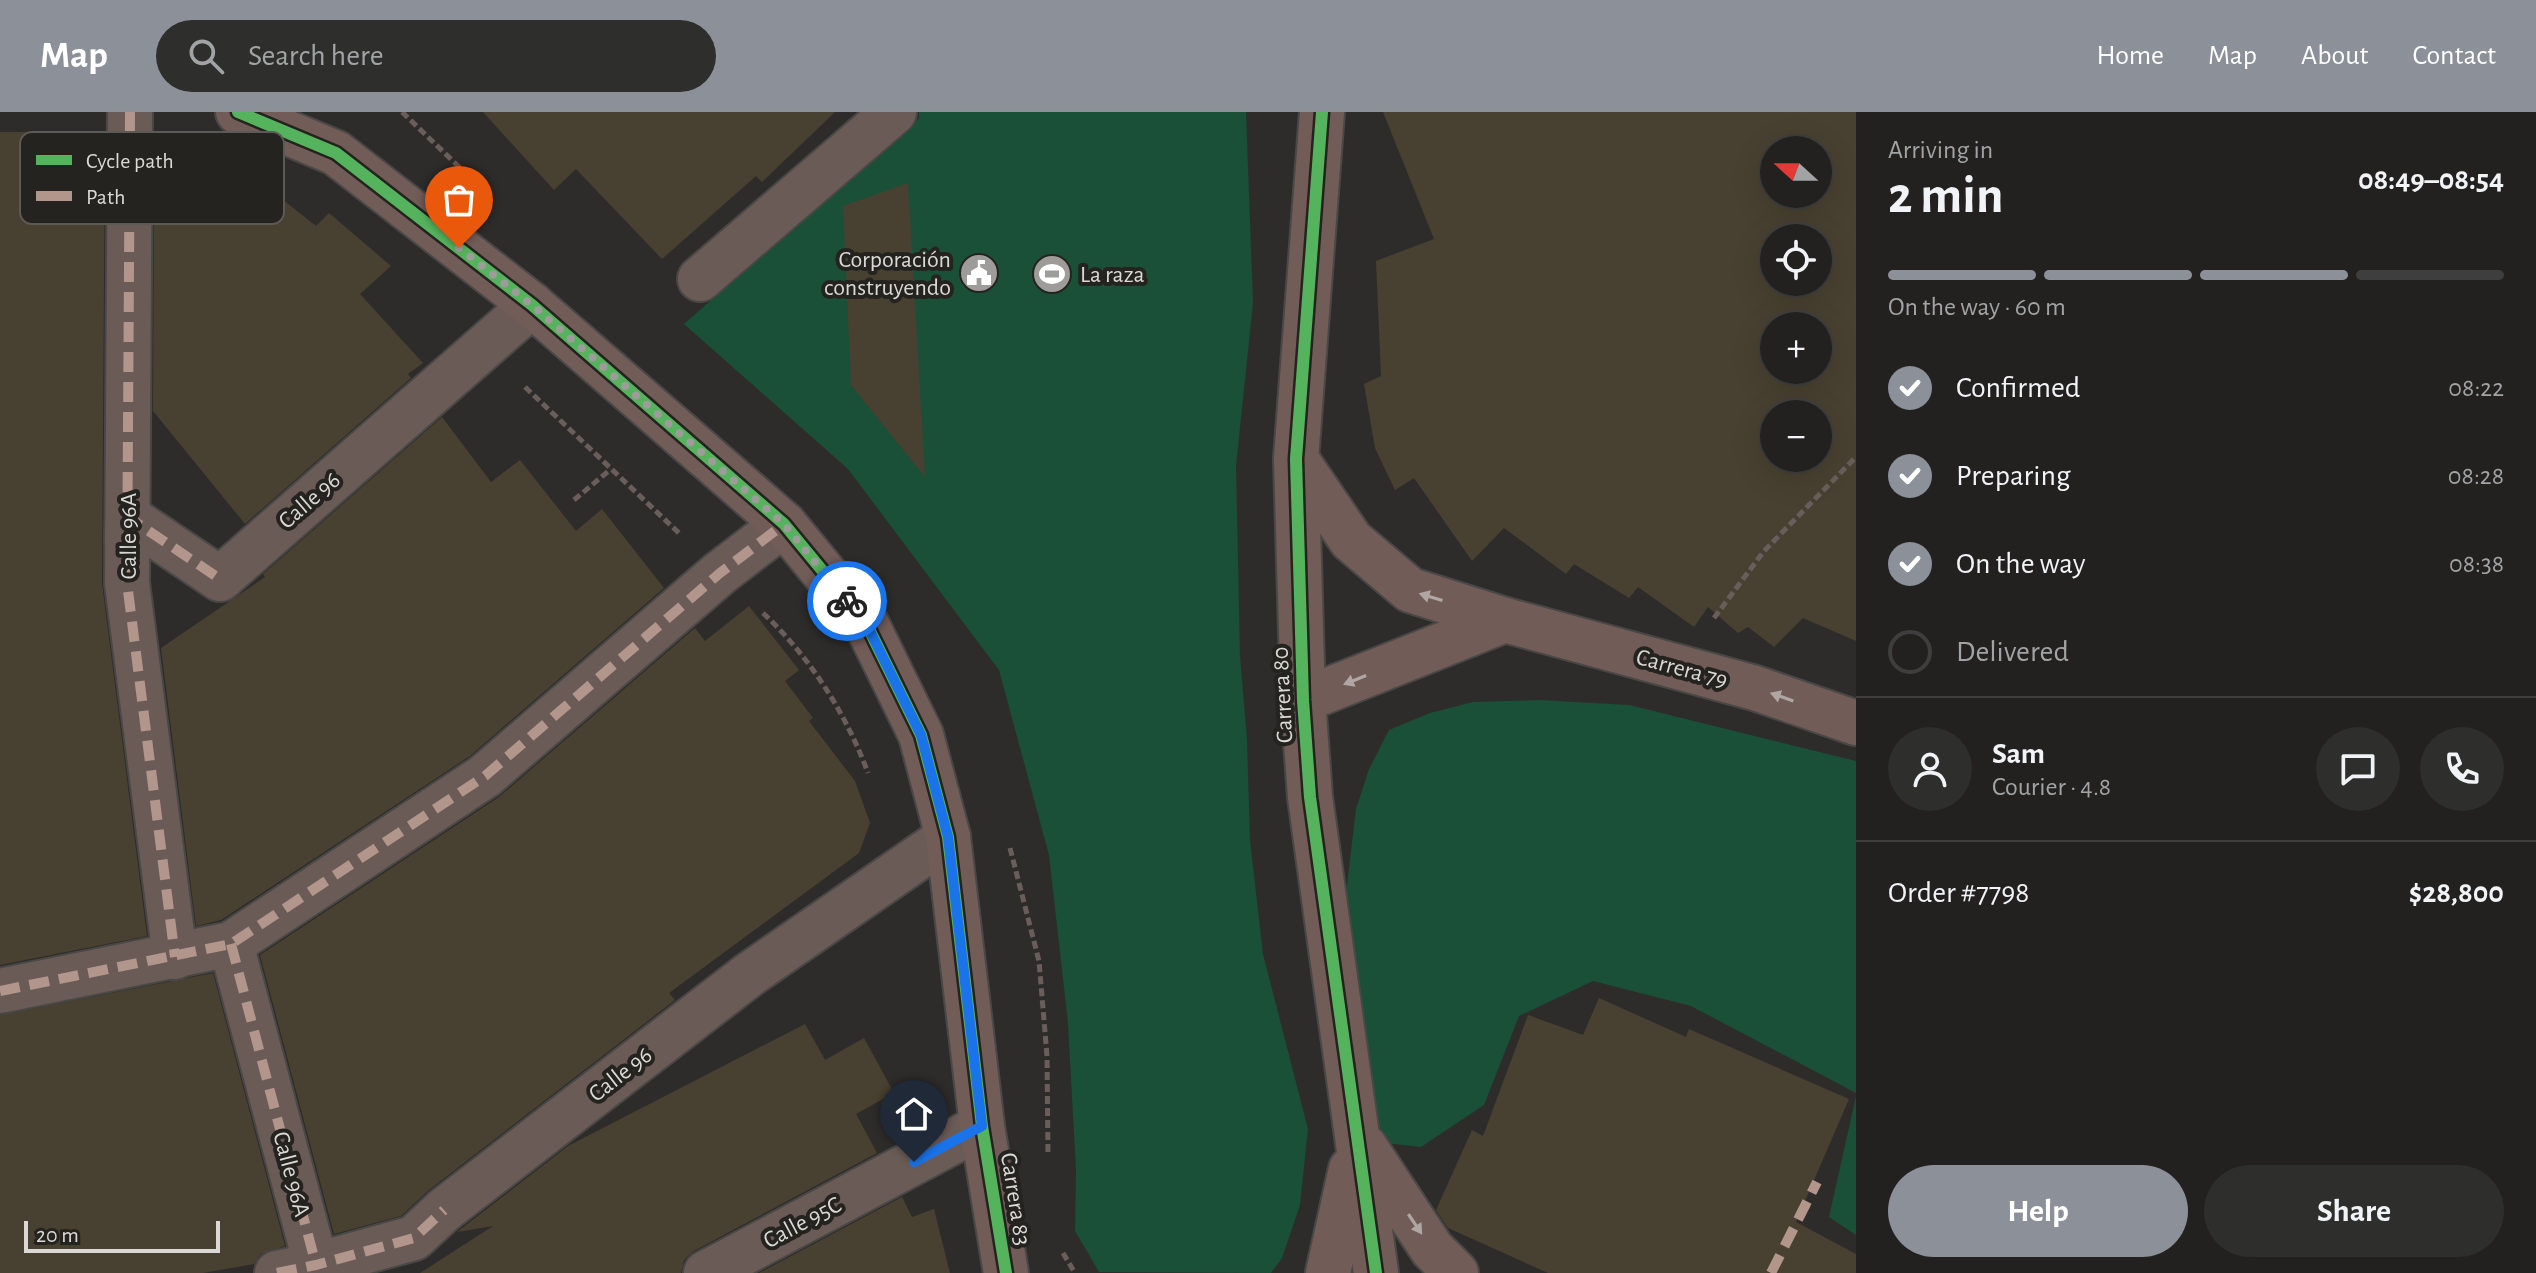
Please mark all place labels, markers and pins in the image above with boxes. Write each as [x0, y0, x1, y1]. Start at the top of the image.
pin [425, 166, 493, 248]
place label: Corporación construyendo [824, 248, 951, 300]
public building icon: Corporación construyendo [958, 252, 1000, 294]
sports icon: La raza [1031, 253, 1073, 295]
place label: La raza [1080, 263, 1145, 287]
pin [880, 1080, 948, 1162]

